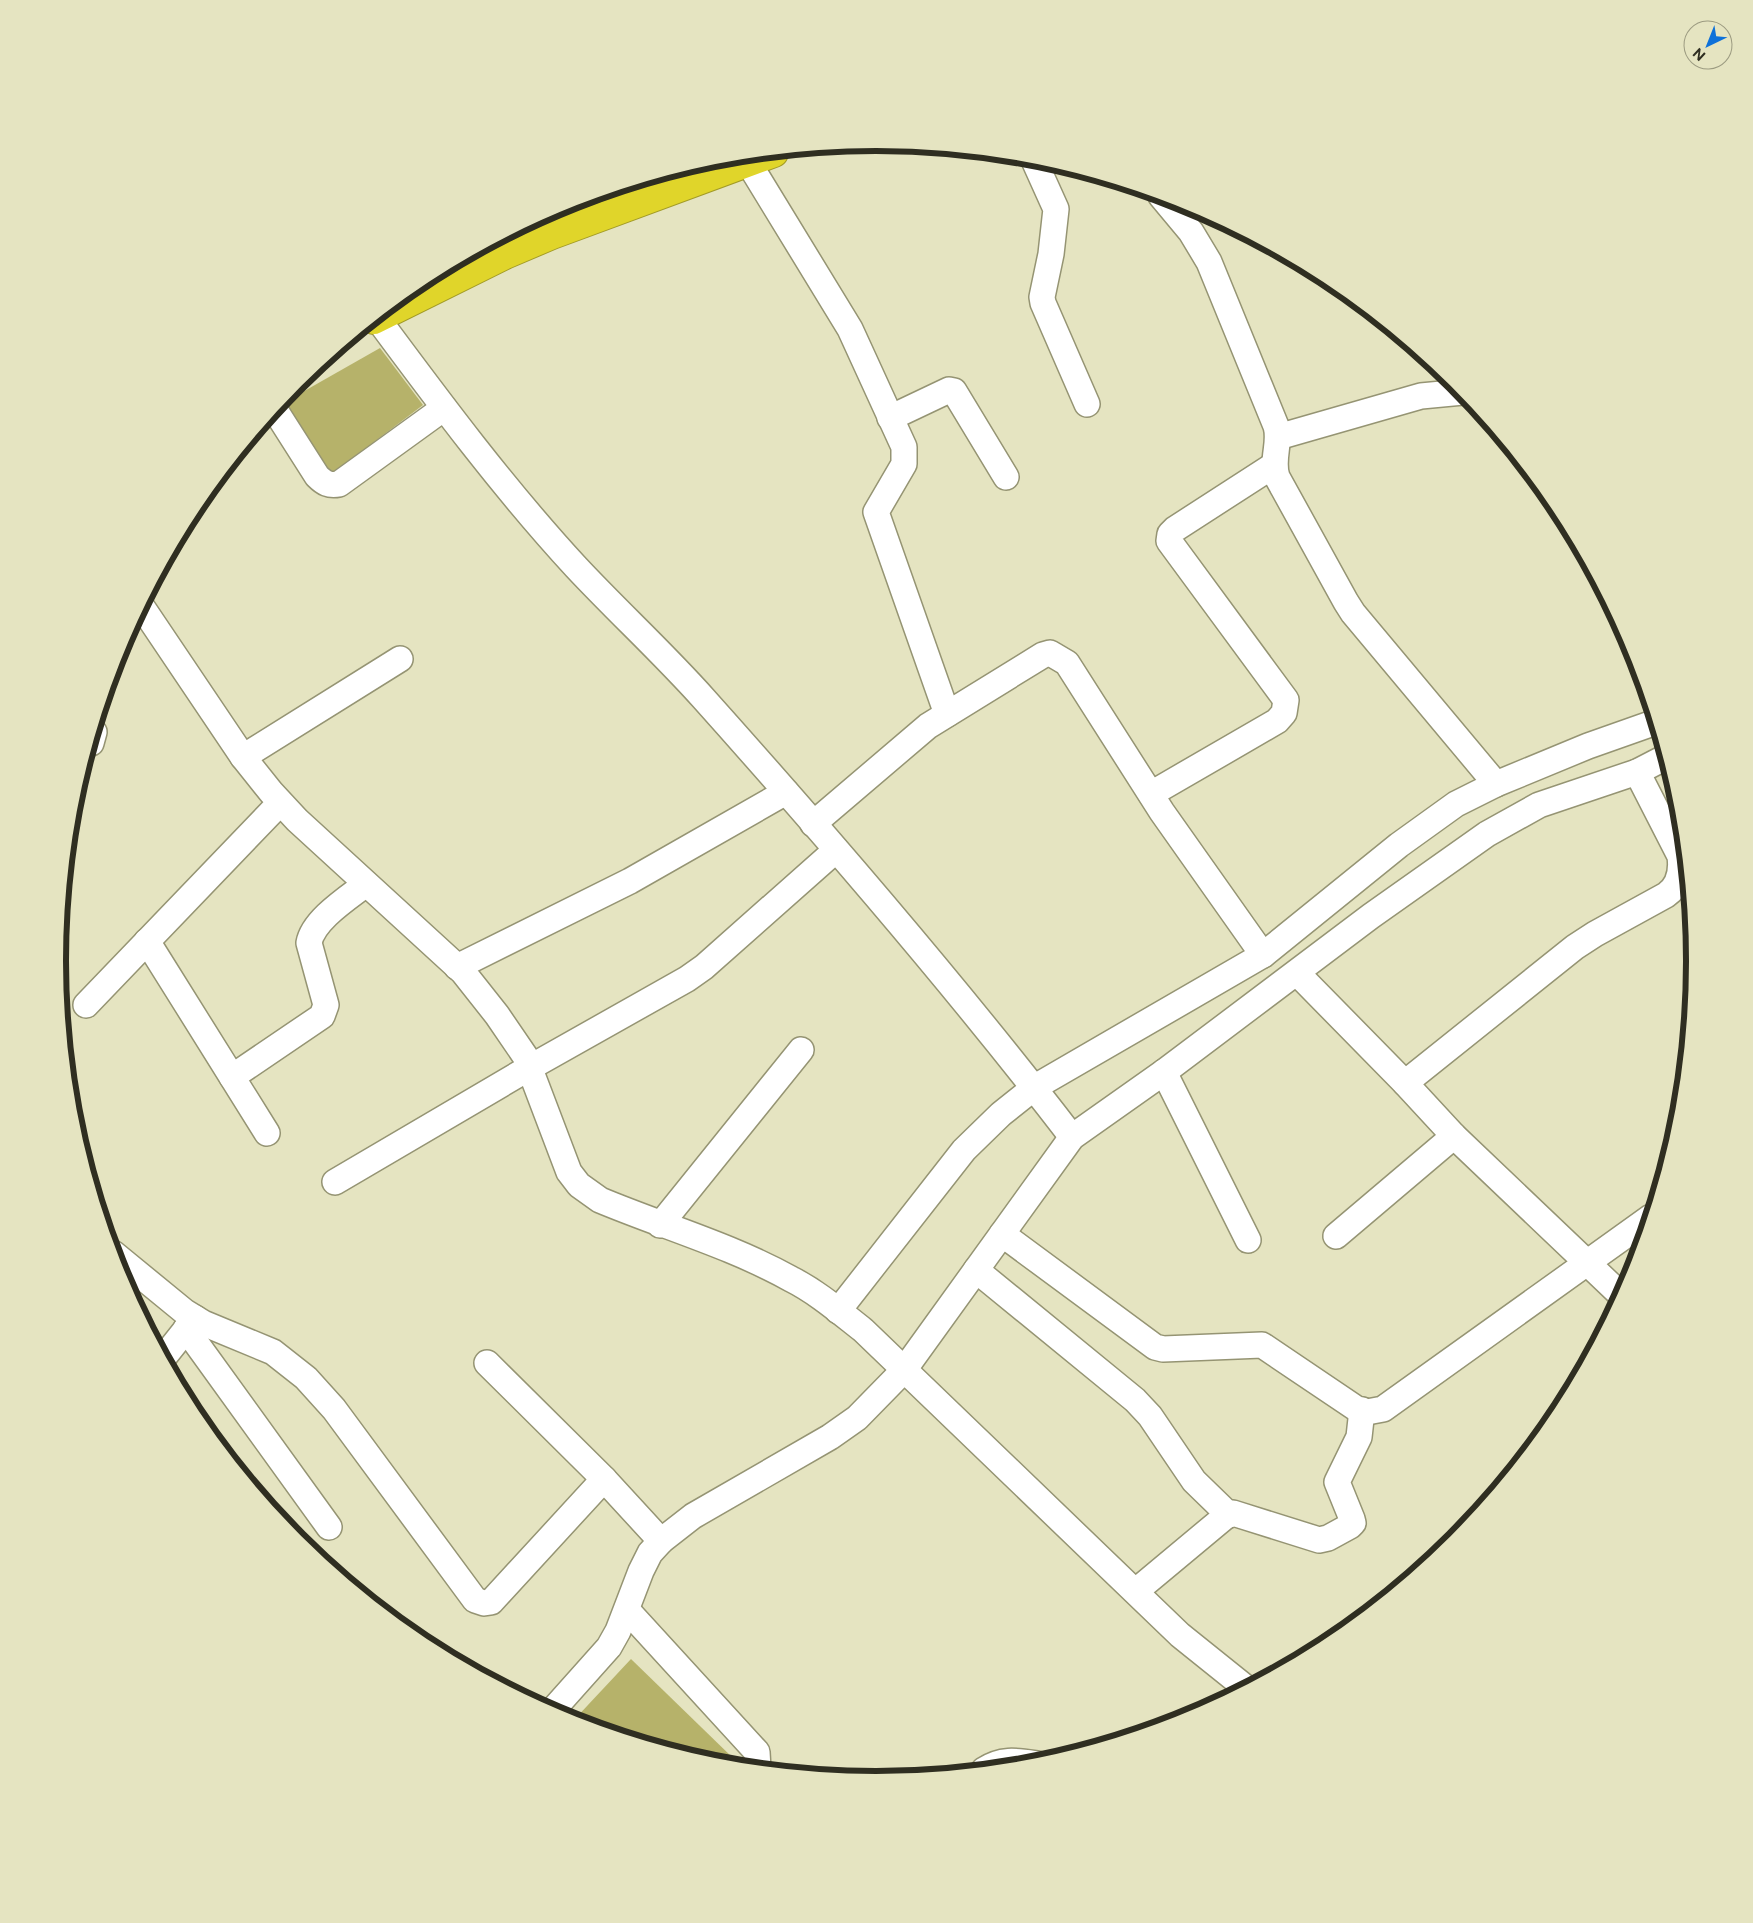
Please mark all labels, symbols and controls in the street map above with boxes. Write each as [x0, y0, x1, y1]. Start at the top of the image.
north arrow [1683, 20, 1733, 70]
text: N [1690, 45, 1709, 64]

